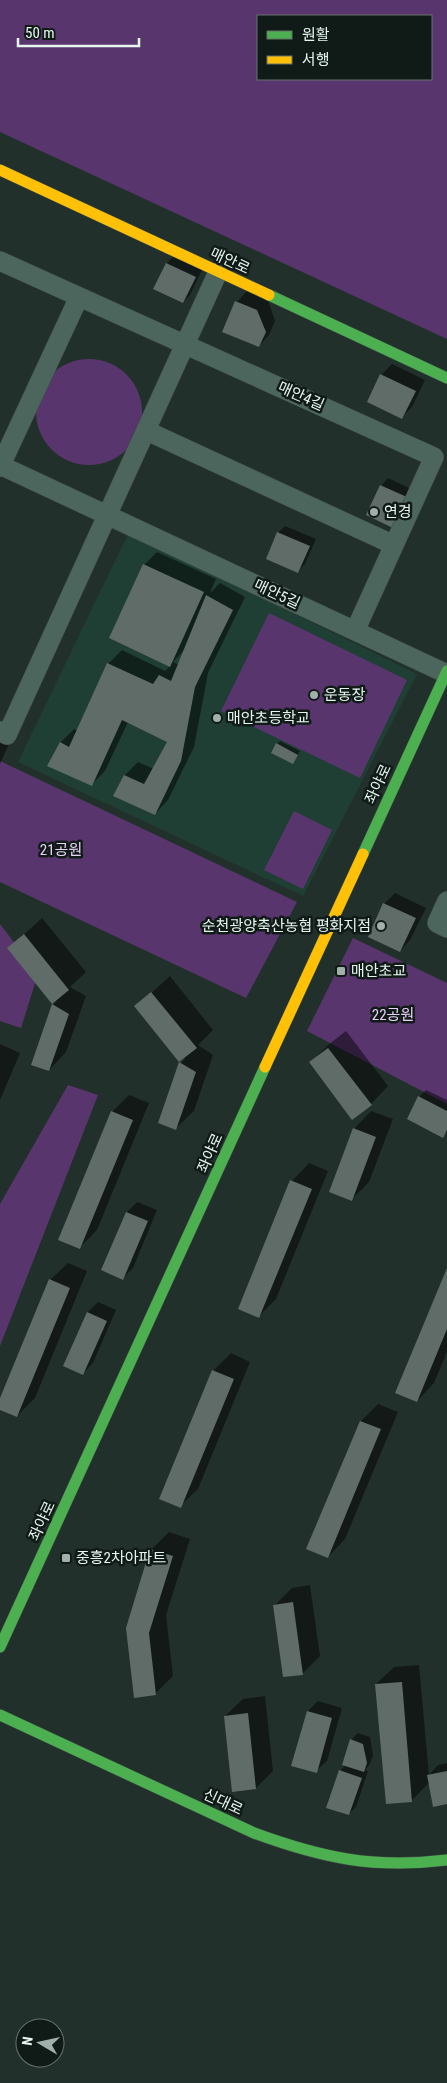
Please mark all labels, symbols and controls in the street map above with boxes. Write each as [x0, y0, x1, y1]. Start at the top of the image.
scale bar [18, 15, 139, 47]
legend [257, 15, 432, 80]
text: 50 m [25, 24, 55, 42]
text: 원활 [302, 26, 330, 44]
text: 서행 [302, 51, 330, 69]
street label: 매안로 [207, 244, 253, 278]
street label: 매안4길 [275, 378, 327, 414]
place label: 연경 [384, 503, 412, 521]
marker: 연경 [368, 506, 380, 518]
street label: 매안5길 [251, 576, 303, 612]
place label: 운동장 [324, 686, 366, 704]
marker: 운동장 [308, 689, 320, 701]
place label: 매안초등학교 [227, 709, 310, 727]
marker: 매안초등학교 [211, 712, 223, 724]
street label: 좌야로 [361, 761, 395, 807]
park label: 21공원 [40, 841, 82, 859]
place label: 순천광양축산농협 평화지점 [202, 917, 371, 935]
marker: 순천광양축산농협 평화지점 [375, 920, 387, 932]
place label: 매안초교 [351, 962, 406, 980]
marker: 매안초교 [335, 965, 347, 977]
park label: 22공원 [372, 1006, 414, 1024]
street label: 좌야로 [193, 1130, 227, 1176]
street label: 좌야로 [25, 1498, 59, 1544]
place label: 중흥2차아파트 [76, 1549, 166, 1567]
marker: 중흥2차아파트 [60, 1552, 72, 1564]
street label: 신대로 [200, 1785, 246, 1819]
north arrow [15, 2018, 65, 2068]
text: N [19, 2035, 36, 2046]

